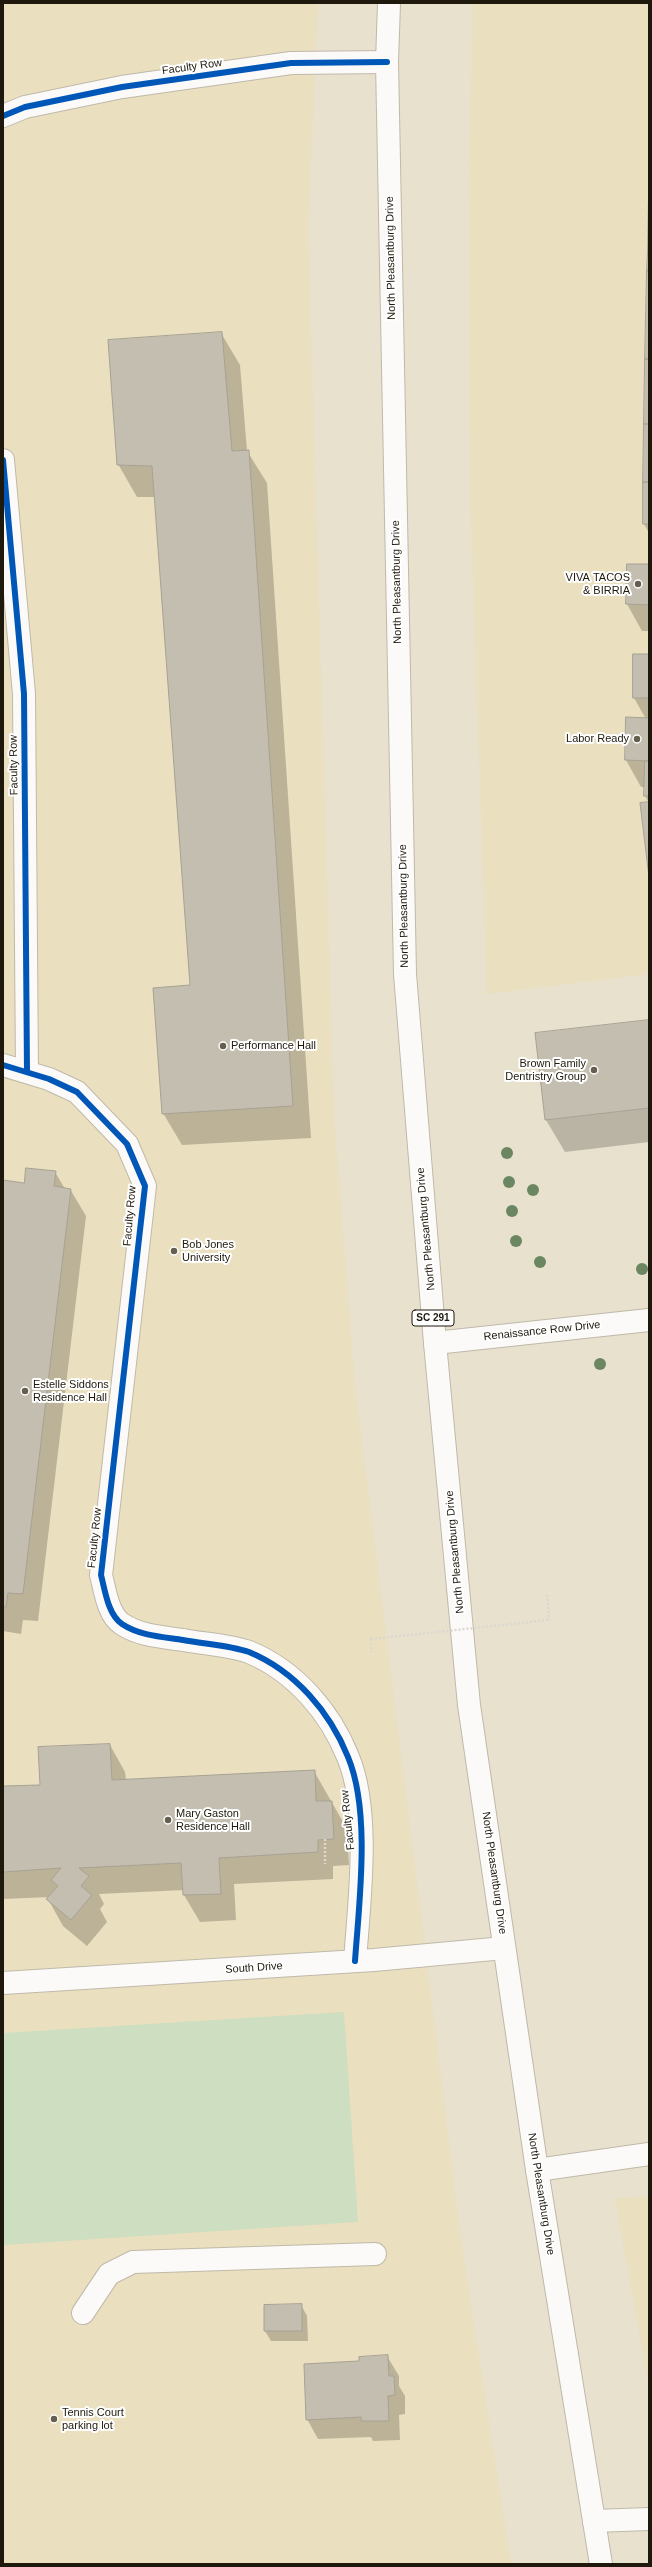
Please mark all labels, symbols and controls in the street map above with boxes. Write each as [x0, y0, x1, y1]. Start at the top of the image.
street label: Faculty Row [161, 56, 223, 78]
street label: North Pleasantburg Drive [383, 196, 399, 320]
street label: North Pleasantburg Drive [389, 520, 405, 644]
place label: VIVA TACOS & BIRRIA [566, 571, 630, 597]
marker: VIVA TACOS & BIRRIA [633, 579, 643, 589]
place label: Labor Ready [566, 732, 629, 746]
marker: Labor Ready [632, 734, 642, 744]
street label: Faculty Row [7, 735, 21, 795]
street label: North Pleasantburg Drive [396, 844, 412, 968]
place label: Performance Hall [231, 1039, 316, 1053]
marker: Performance Hall [218, 1041, 228, 1051]
place label: Brown Family Dentristry Group [505, 1057, 586, 1083]
marker: Brown Family Dentristry Group [589, 1065, 599, 1075]
street label: North Pleasantburg Drive [414, 1167, 438, 1291]
street label: Faculty Row [121, 1185, 139, 1247]
place label: Bob Jones University [182, 1238, 234, 1264]
marker: Bob Jones University [169, 1246, 179, 1256]
road number: SC 291 [412, 1310, 454, 1326]
street label: Renaissance Row Drive [483, 1318, 601, 1344]
place label: Estelle Siddons Residence Hall [33, 1378, 109, 1404]
marker: Estelle Siddons Residence Hall [20, 1386, 30, 1396]
street label: North Pleasantburg Drive [443, 1490, 467, 1614]
street label: Faculty Row [85, 1507, 105, 1569]
street label: Faculty Row [338, 1789, 358, 1851]
place label: Mary Gaston Residence Hall [176, 1807, 250, 1833]
street label: North Pleasantburg Drive [479, 1811, 509, 1935]
marker: Mary Gaston Residence Hall [163, 1815, 173, 1825]
street label: South Drive [225, 1959, 283, 1977]
street label: North Pleasantburg Drive [525, 2132, 557, 2256]
place label: Tennis Court parking lot [62, 2406, 124, 2432]
marker: Tennis Court parking lot [49, 2414, 59, 2424]

